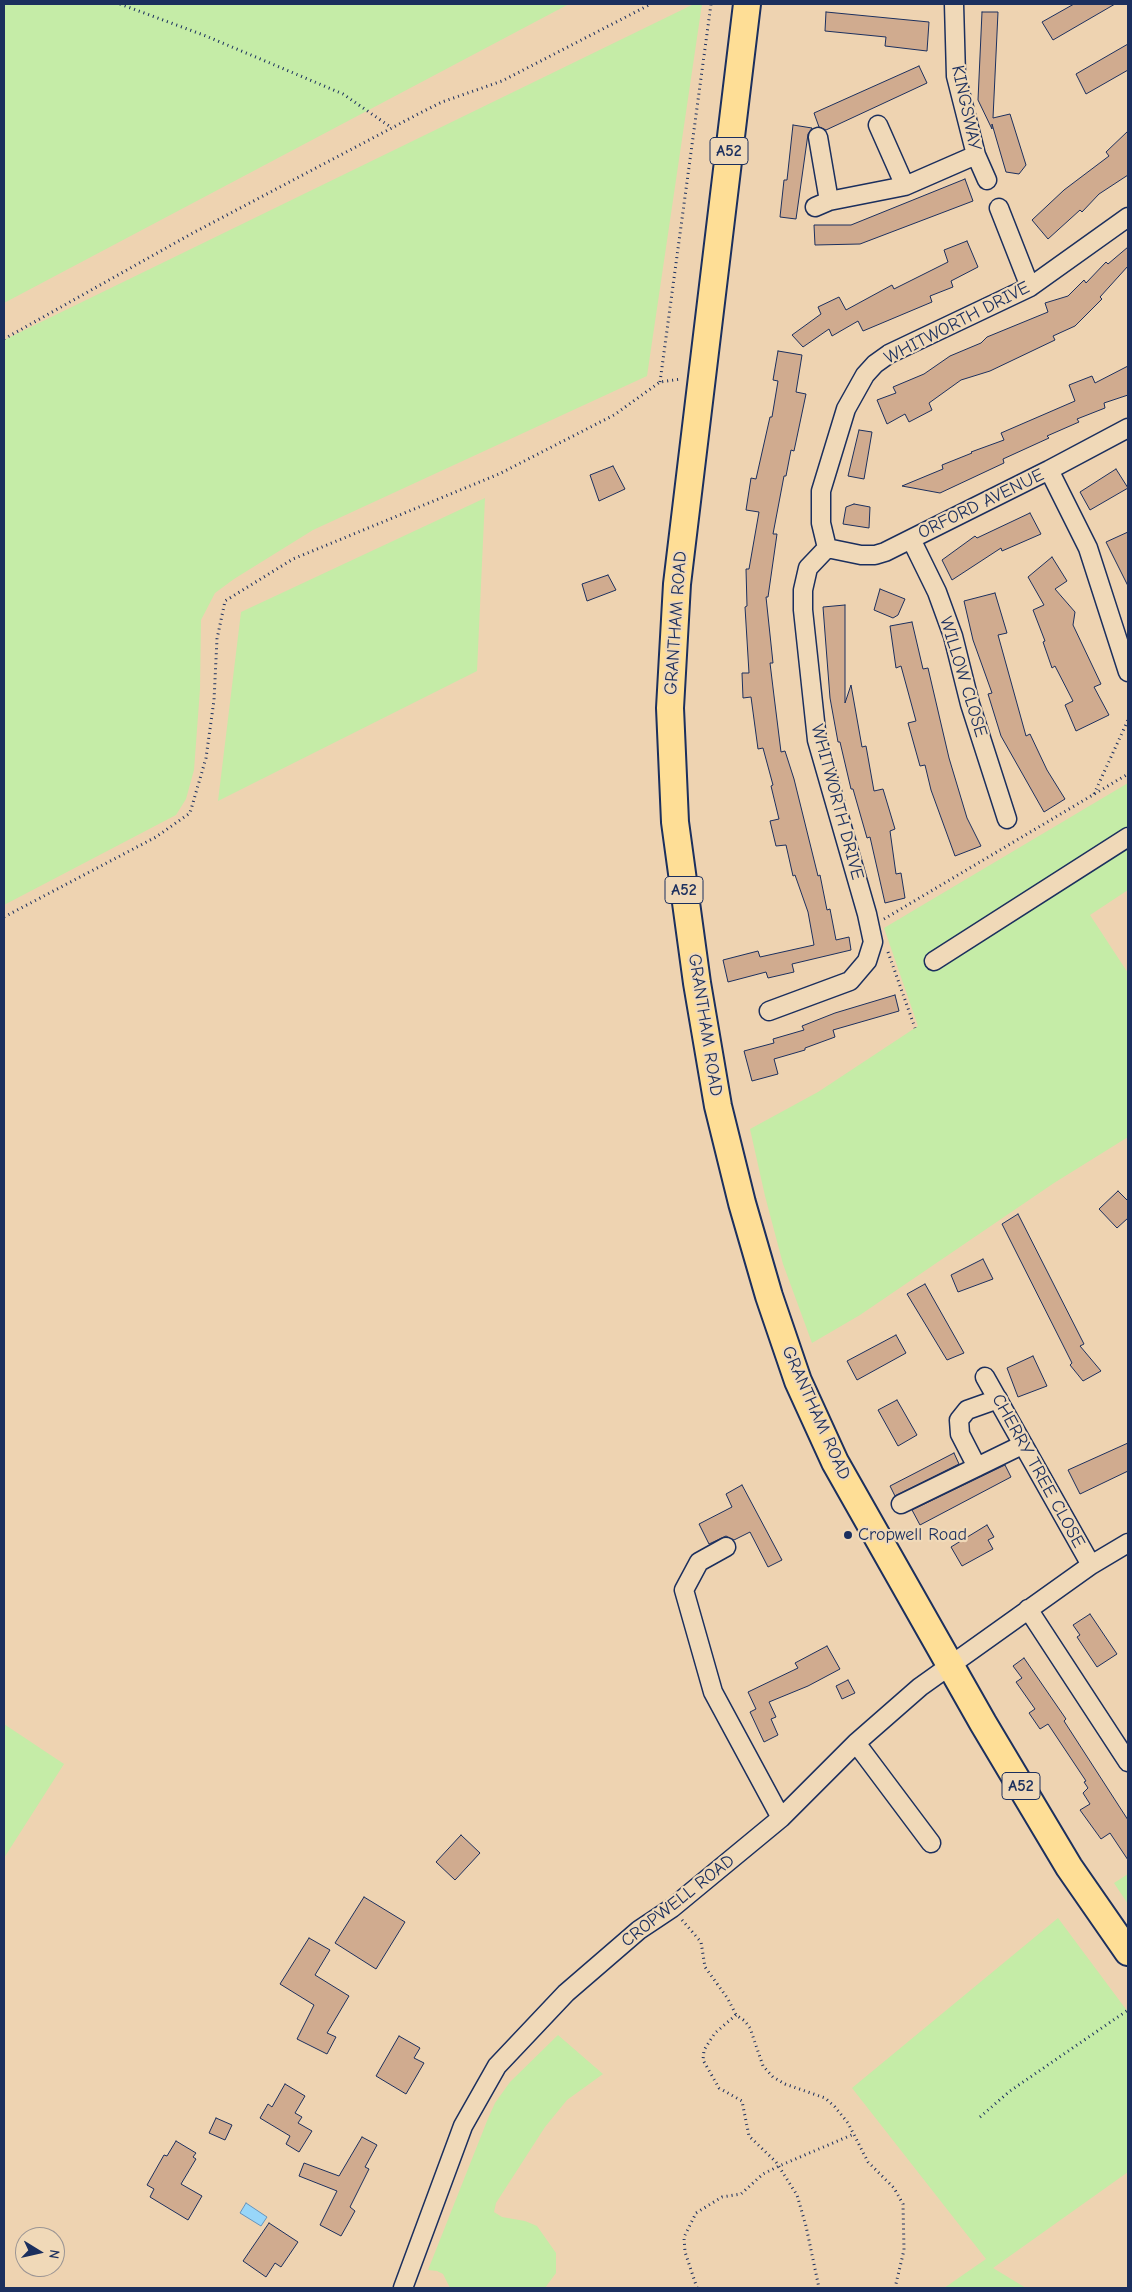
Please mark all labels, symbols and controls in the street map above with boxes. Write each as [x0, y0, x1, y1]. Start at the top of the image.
street label: KINGSWAY [946, 63, 986, 153]
road number: A52 [710, 138, 748, 164]
street label: WHITWORTH DRIVE [881, 277, 1033, 369]
street label: ORFORD AVENUE [915, 464, 1047, 544]
street label: GRANTHAM ROAD [660, 550, 692, 696]
street label: WILLOW CLOSE [934, 614, 992, 740]
street label: WHITWORTH DRIVE [806, 722, 868, 882]
road number: A52 [665, 876, 703, 904]
street label: GRANTHAM ROAD [683, 952, 727, 1098]
street label: GRANTHAM ROAD [777, 1343, 855, 1483]
street label: CHERRY TREE CLOSE [987, 1390, 1089, 1552]
place label: Cropwell Road [858, 1524, 967, 1546]
marker: Cropwell Road [842, 1529, 854, 1541]
road number: A52 [1002, 1772, 1040, 1800]
street label: CROPWELL ROAD [617, 1850, 739, 1952]
north arrow [15, 2227, 65, 2277]
text: N [45, 2248, 63, 2260]

